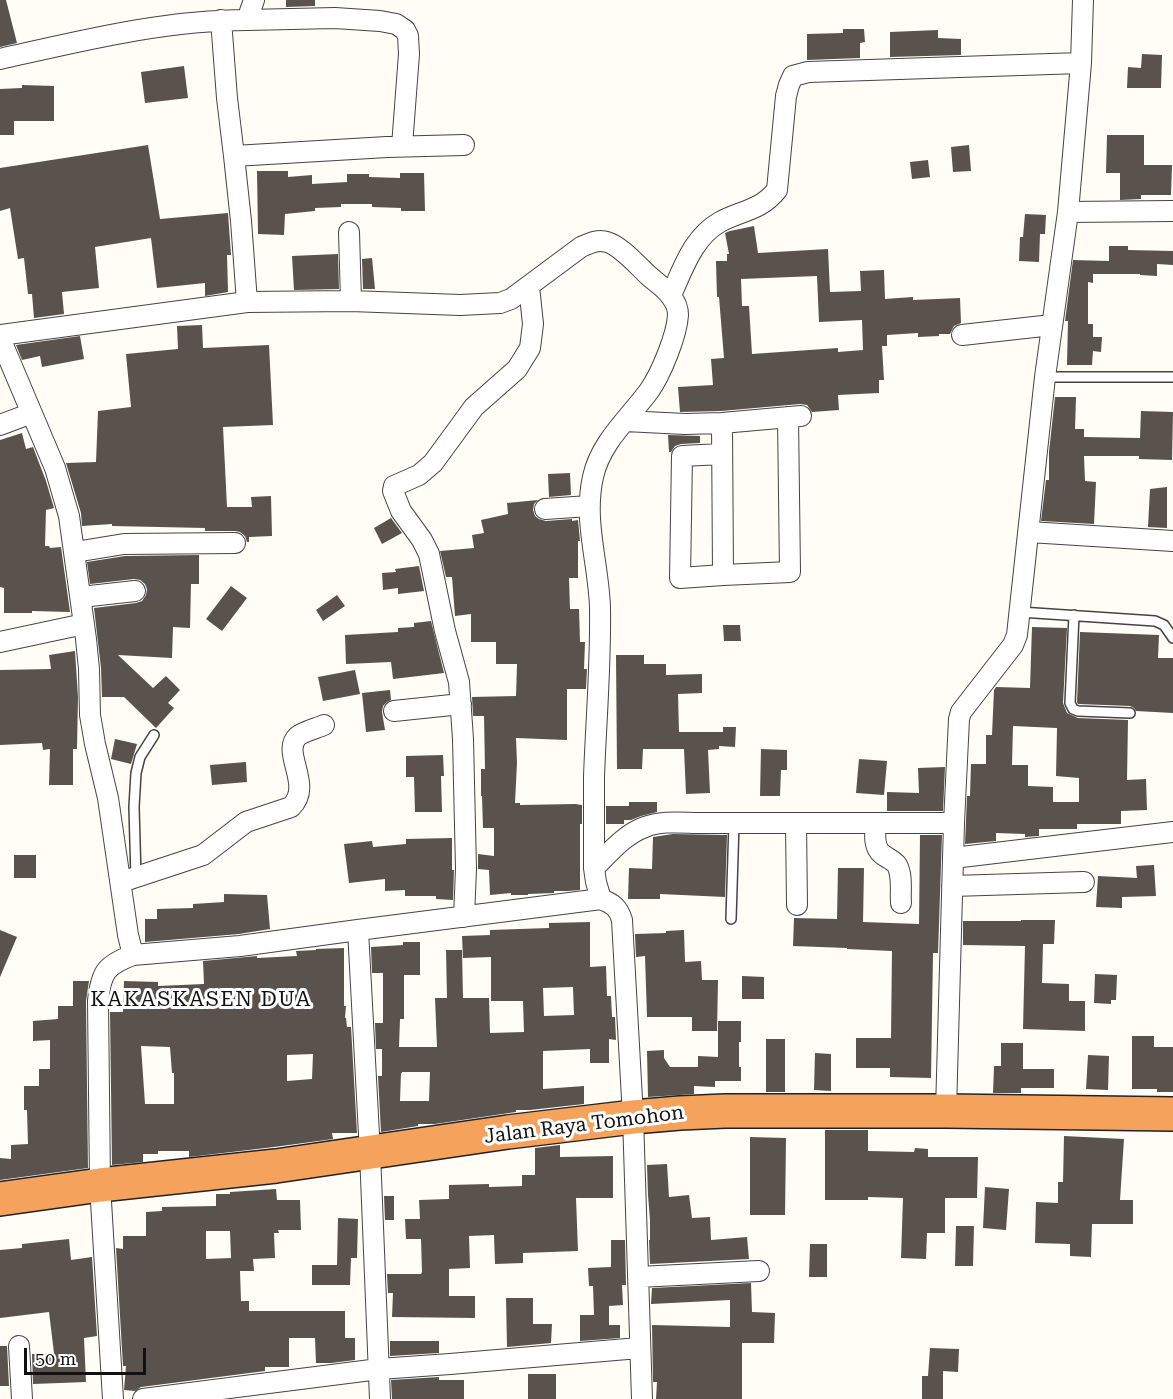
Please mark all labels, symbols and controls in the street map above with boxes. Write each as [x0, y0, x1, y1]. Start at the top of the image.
district label: KAKASKASEN DUA [90, 987, 312, 1013]
street label: Jalan Raya Tomohon [483, 1101, 685, 1149]
scale bar [27, 1336, 148, 1374]
text: 50 m [35, 1348, 76, 1369]

